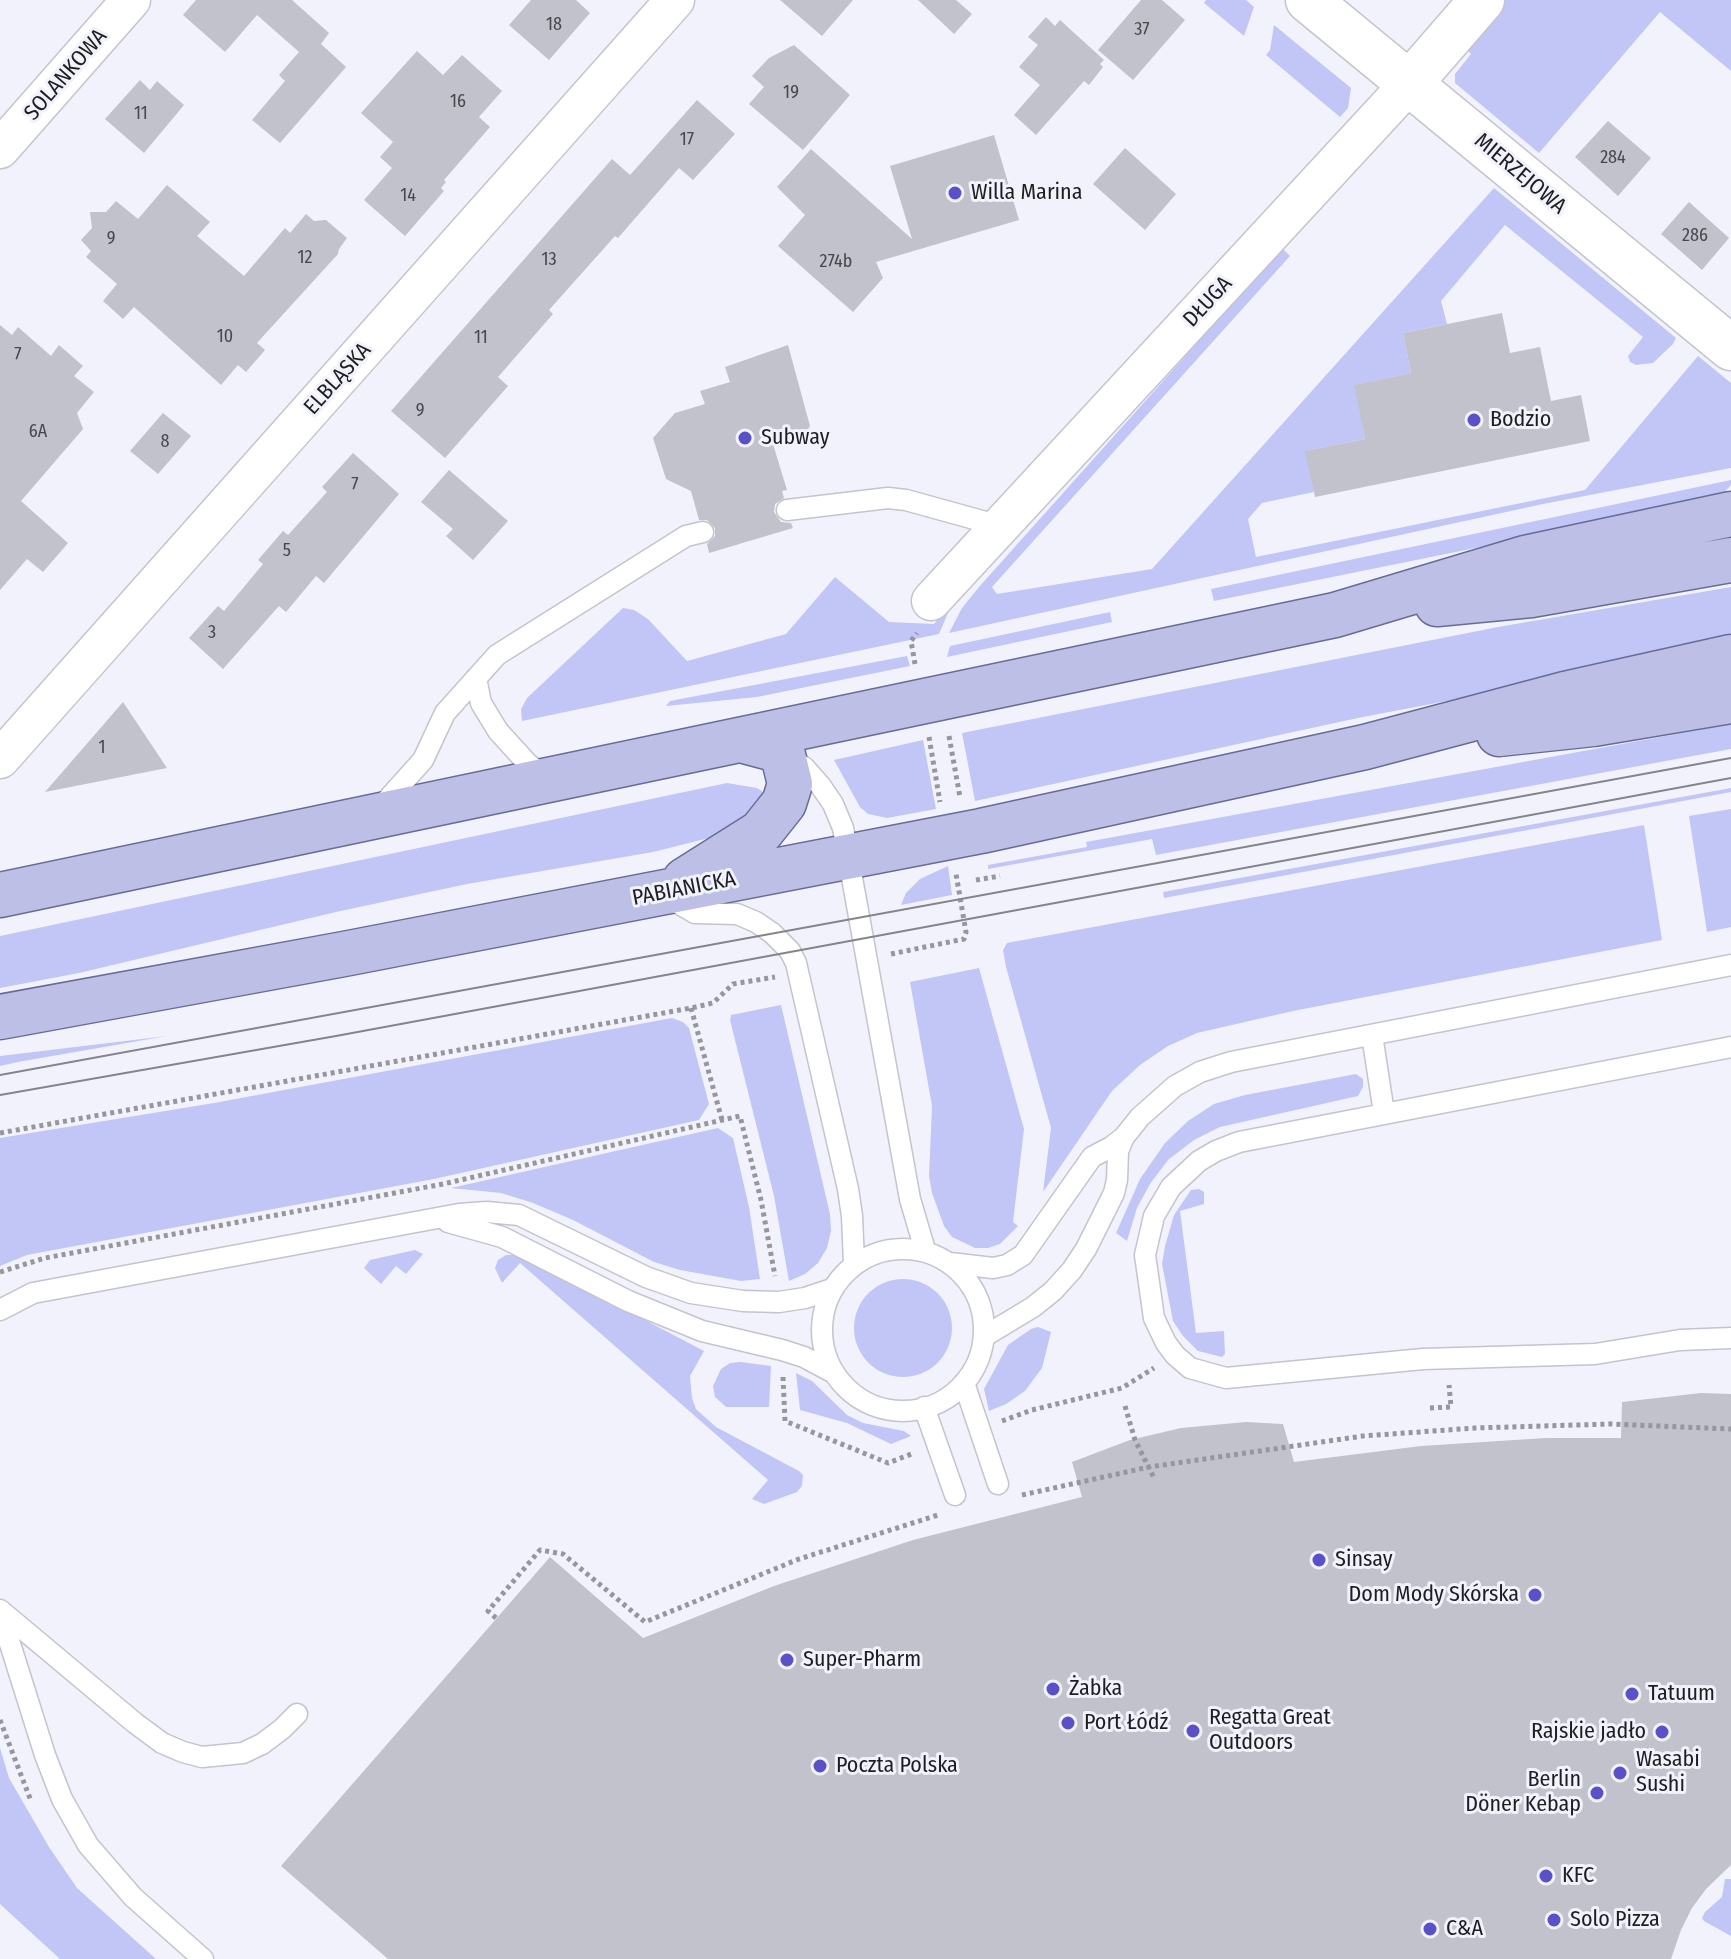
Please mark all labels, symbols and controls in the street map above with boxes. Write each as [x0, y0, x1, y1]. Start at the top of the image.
house number: 18 [546, 14, 562, 36]
house number: 37 [1134, 19, 1150, 41]
street label: SOLANKOWA [19, 24, 113, 126]
house number: 19 [783, 82, 799, 104]
house number: 16 [450, 91, 466, 113]
house number: 11 [134, 103, 148, 125]
street label: MIERZEJOWA [1469, 128, 1571, 220]
house number: 17 [680, 129, 694, 151]
house number: 284 [1600, 147, 1626, 169]
place label: Willa Marina [971, 180, 1082, 206]
marker: Willa Marina [946, 184, 964, 202]
house number: 14 [400, 185, 416, 207]
house number: 286 [1682, 225, 1708, 247]
house number: 9 [107, 228, 115, 250]
house number: 12 [298, 247, 312, 269]
house number: 13 [541, 249, 557, 271]
house number: 274b [820, 251, 852, 273]
street label: DŁUGA [1178, 271, 1238, 333]
house number: 10 [217, 326, 233, 348]
house number: 11 [474, 327, 488, 349]
street label: ELBLĄSKA [299, 338, 377, 420]
house number: 7 [14, 344, 22, 366]
house number: 9 [416, 400, 424, 422]
place label: Bodzio [1490, 407, 1551, 433]
marker: Bodzio [1465, 411, 1483, 429]
house number: 6A [29, 421, 47, 443]
place label: Subway [761, 425, 830, 451]
marker: Subway [736, 429, 754, 447]
house number: 8 [161, 431, 169, 453]
house number: 7 [351, 474, 359, 496]
house number: 5 [283, 540, 291, 562]
house number: 3 [208, 622, 216, 644]
house number: 1 [98, 737, 106, 759]
street label: PABIANICKA [630, 866, 738, 912]
place label: Sinsay [1335, 1547, 1393, 1573]
marker: Sinsay [1310, 1551, 1328, 1569]
place label: Dom Mody Skórska [1349, 1582, 1519, 1608]
marker: Dom Mody Skórska [1526, 1586, 1544, 1604]
place label: Super-Pharm [803, 1647, 921, 1673]
marker: Super-Pharm [778, 1651, 796, 1669]
place label: Żabka [1069, 1676, 1122, 1702]
marker: Żabka [1044, 1680, 1062, 1698]
place label: Tatuum [1648, 1681, 1715, 1707]
marker: Tatuum [1623, 1685, 1641, 1703]
place label: Regatta Great Outdoors [1209, 1705, 1331, 1756]
place label: Port Łódź [1084, 1710, 1168, 1736]
marker: Port Łódź [1059, 1714, 1077, 1732]
place label: Rajskie jadło [1531, 1719, 1646, 1745]
marker: Regatta Great Outdoors [1184, 1722, 1202, 1740]
marker: Rajskie jadło [1653, 1723, 1671, 1741]
place label: Wasabi Sushi [1636, 1747, 1700, 1798]
place label: Poczta Polska [836, 1753, 958, 1779]
marker: Poczta Polska [811, 1757, 829, 1775]
marker: Wasabi Sushi [1611, 1764, 1629, 1782]
place label: Berlin Döner Kebap [1465, 1767, 1581, 1818]
marker: Berlin Döner Kebap [1588, 1784, 1606, 1802]
place label: KFC [1562, 1863, 1594, 1889]
marker: KFC [1537, 1867, 1555, 1885]
place label: Solo Pizza [1570, 1907, 1660, 1933]
marker: Solo Pizza [1545, 1911, 1563, 1929]
place label: C&A [1446, 1916, 1483, 1942]
marker: C&A [1421, 1920, 1439, 1938]

